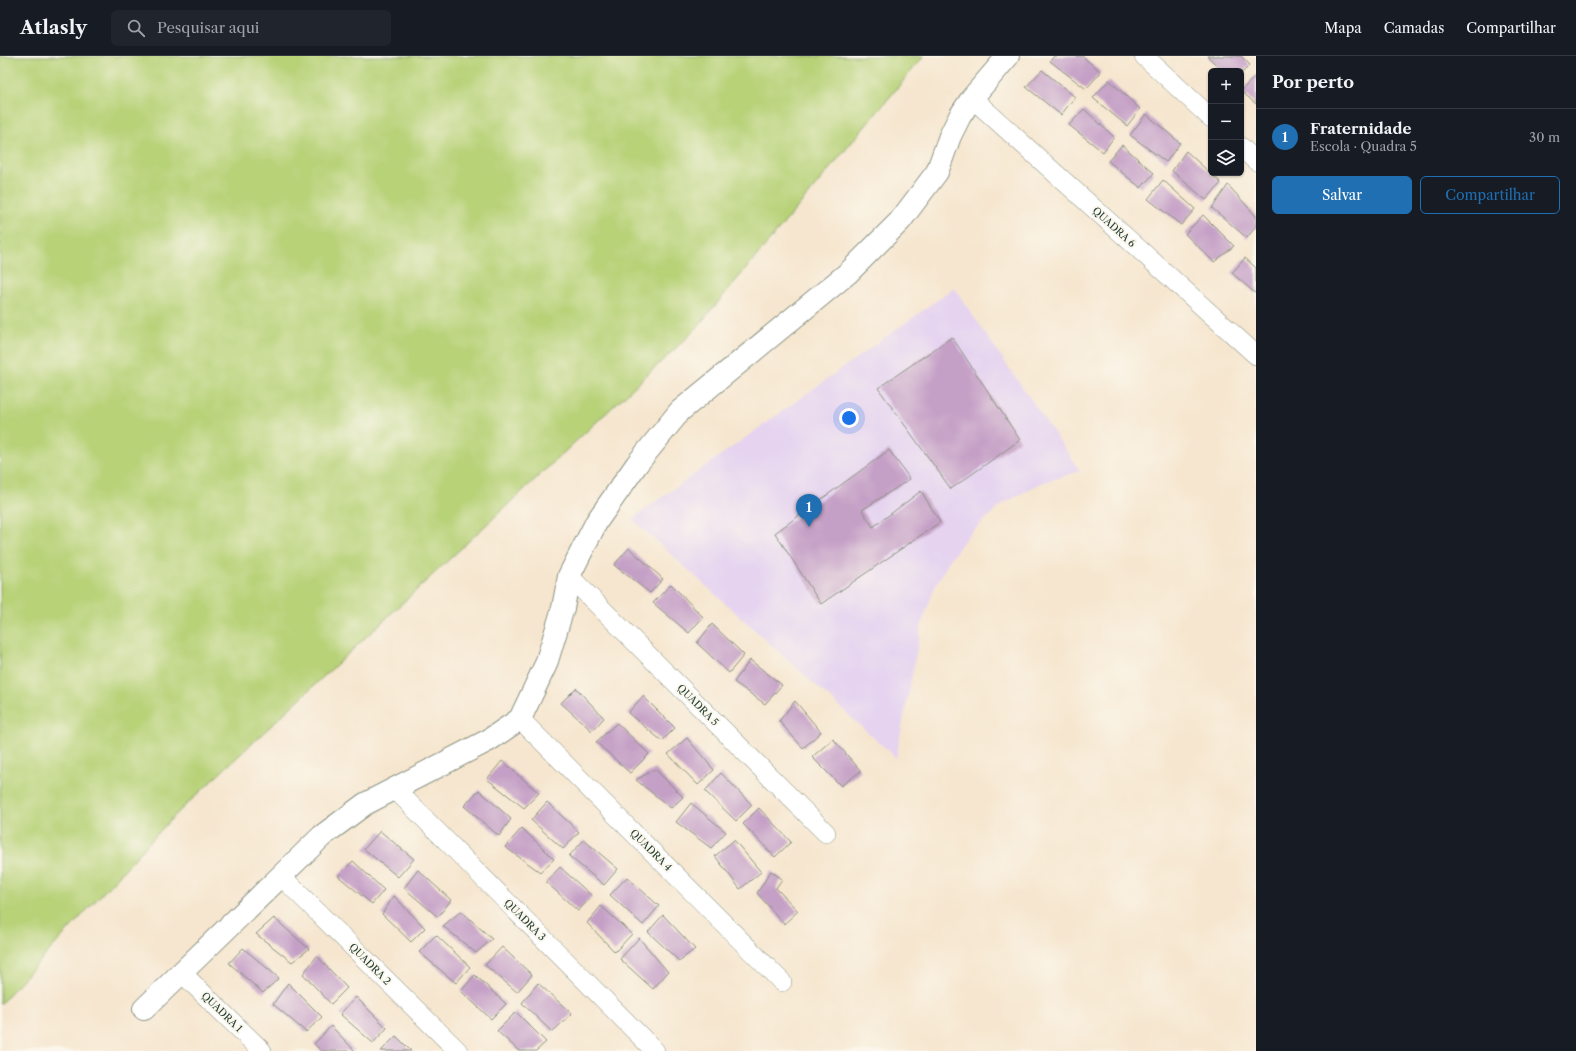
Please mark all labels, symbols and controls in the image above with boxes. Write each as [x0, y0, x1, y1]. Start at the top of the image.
search box [111, 10, 391, 46]
text: Atlasly [20, 16, 87, 39]
icon: search [125, 17, 147, 39]
text: Pesquisar aqui [157, 18, 259, 37]
text: Mapa [1324, 19, 1362, 37]
text: Camadas [1384, 19, 1444, 37]
text: Compartilhar [1466, 19, 1556, 37]
map controls [1208, 68, 1244, 176]
button: + [1208, 68, 1244, 104]
text: Por perto [1272, 72, 1354, 92]
button: − [1208, 104, 1244, 140]
text: Fraternidade [1310, 119, 1412, 138]
text: 1 [1282, 129, 1288, 145]
text: 30 m [1529, 129, 1560, 145]
text: Escola · Quadra 5 [1310, 138, 1417, 154]
button: layers [1208, 140, 1244, 176]
button: Salvar [1272, 176, 1412, 214]
button: Compartilhar [1420, 176, 1560, 214]
street label: QUADRA 6 [1090, 204, 1138, 250]
your location [839, 408, 859, 428]
pin: 1 [796, 494, 822, 527]
street label: QUADRA 5 [674, 681, 722, 729]
street label: QUADRA 4 [627, 826, 675, 874]
street label: QUADRA 3 [501, 896, 549, 944]
street label: QUADRA 2 [346, 940, 394, 988]
street label: QUADRA 1 [199, 989, 246, 1035]

